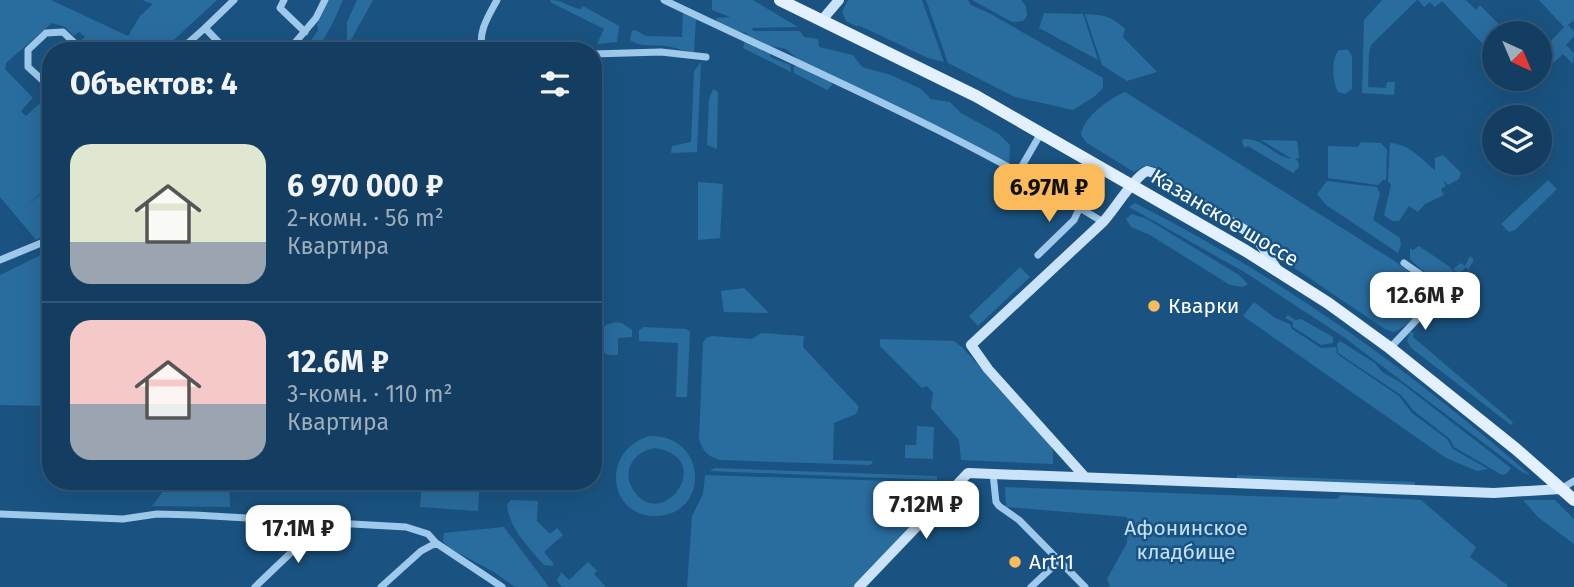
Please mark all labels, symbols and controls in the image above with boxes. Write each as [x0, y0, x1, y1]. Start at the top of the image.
north arrow [1482, 21, 1552, 91]
map controls [1482, 21, 1552, 175]
icon: filters [536, 65, 574, 103]
text: Объектов: 4 [70, 66, 238, 102]
button: layers [1482, 105, 1552, 175]
pin: 6.97M ₽ [984, 164, 1114, 224]
street label: Казанское шоссе [1147, 164, 1303, 272]
text: 6 970 000 ₽ [287, 168, 443, 204]
icon: home [126, 172, 210, 256]
text: 6.97M ₽ [1010, 173, 1088, 201]
text: 2-комн. · 56 m² [287, 204, 444, 232]
text: Квартира [287, 232, 389, 260]
pin: 12.6M ₽ [1360, 272, 1490, 332]
text: 12.6M ₽ [1386, 281, 1464, 309]
place label: Кварки [1168, 293, 1239, 319]
marker: Кварки [1146, 298, 1162, 314]
text: 12.6M ₽ [287, 344, 389, 380]
icon: home [126, 348, 210, 432]
text: 3-комн. · 110 m² [287, 380, 453, 408]
text: Квартира [287, 408, 389, 436]
pin: 7.12M ₽ [861, 482, 991, 541]
text: 7.12M ₽ [889, 490, 963, 518]
pin: 17.1M ₽ [233, 505, 363, 565]
text: 17.1M ₽ [262, 514, 334, 542]
park label: Афонинское кладбище [1124, 515, 1248, 565]
place label: Art11 [1029, 549, 1074, 575]
marker: Art11 [1007, 554, 1023, 570]

